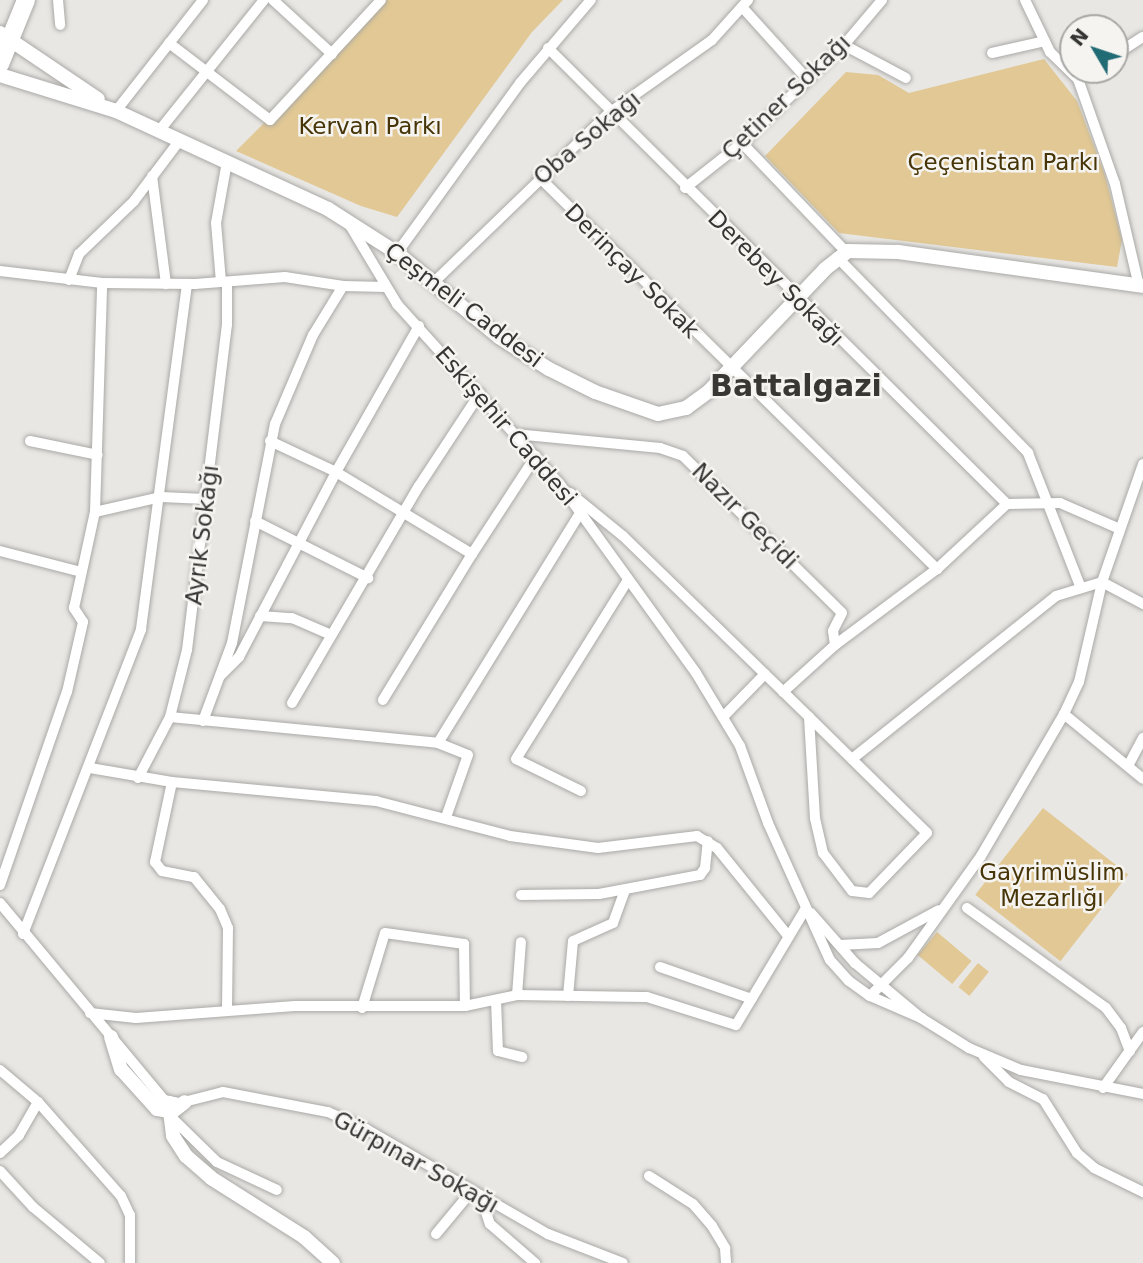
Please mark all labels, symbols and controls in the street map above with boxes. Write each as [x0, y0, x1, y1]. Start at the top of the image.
north arrow [1059, 14, 1129, 84]
text: N [1066, 24, 1093, 50]
street label: Çetiner Sokağı [716, 29, 856, 165]
street label: Oba Sokağı [528, 85, 646, 191]
park label: Kervan Parkı [298, 112, 442, 140]
park label: Çeçenistan Parkı [907, 148, 1099, 176]
street label: Derinçay Sokak [559, 198, 705, 344]
street label: Derebey Sokağı [702, 204, 850, 352]
street label: Çeşmeli Caddesi [380, 237, 548, 373]
street label: Eskişehir Caddesi [429, 341, 583, 511]
district label: Battalgazi [710, 368, 882, 404]
street label: Nazır Geçidi [686, 457, 804, 575]
street label: Ayrık Sokağı [180, 463, 224, 607]
park label: Gayrimüslim Mezarlığı [979, 858, 1125, 912]
street label: Gürpınar Sokağı [328, 1105, 504, 1219]

